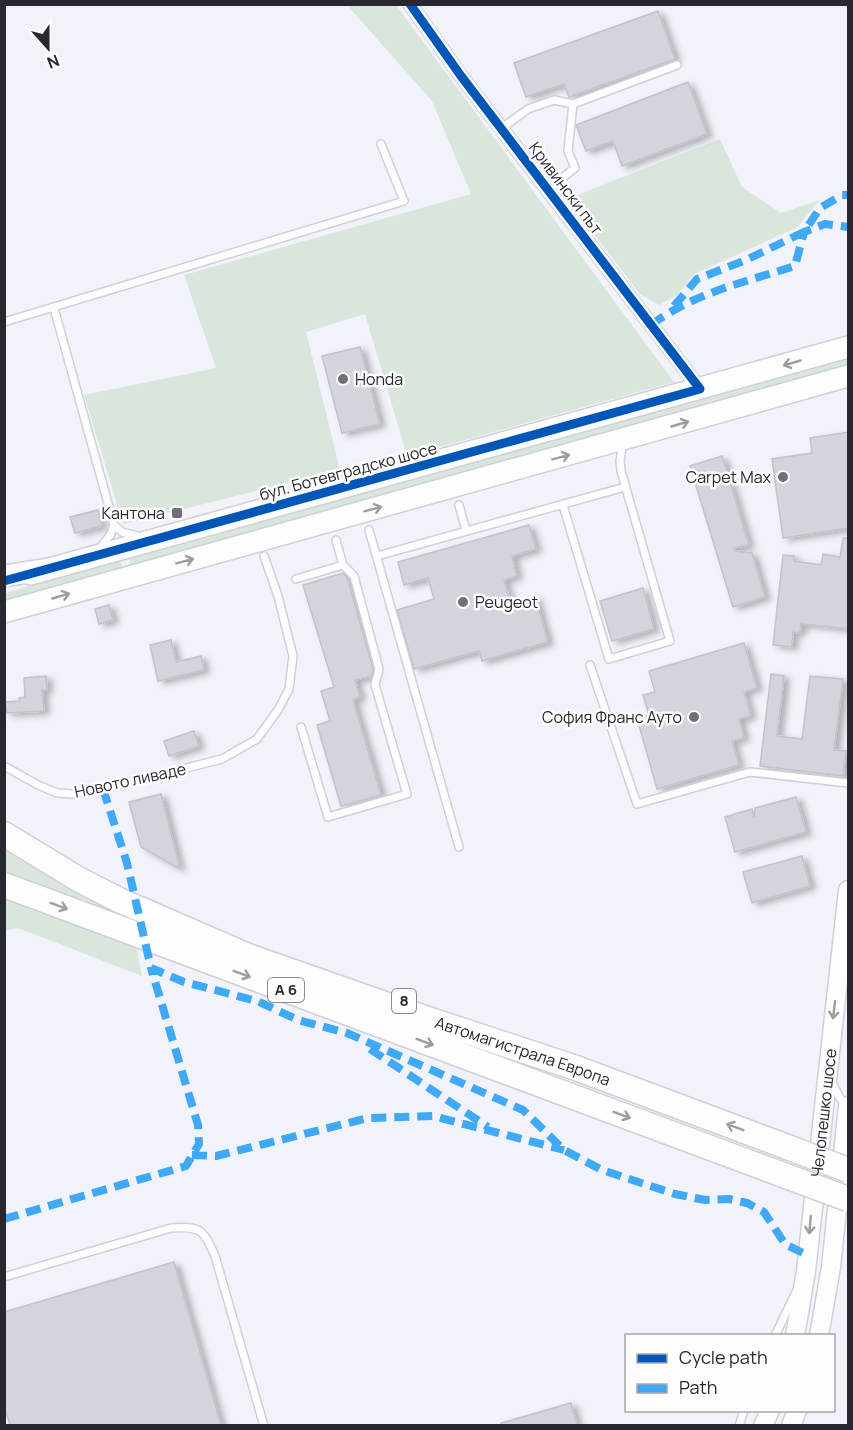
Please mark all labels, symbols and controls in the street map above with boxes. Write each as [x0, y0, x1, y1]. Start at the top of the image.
north arrow [18, 18, 78, 78]
text: N [44, 50, 63, 74]
street label: Кривински път [524, 137, 608, 239]
one-way arrow [783, 358, 802, 369]
place label: Honda [355, 368, 403, 390]
marker: Honda [336, 372, 350, 386]
one-way arrow [670, 418, 689, 429]
street label: бул. Ботевградско шосе [257, 437, 439, 505]
one-way arrow [551, 451, 570, 462]
place label: Carpet Max [686, 466, 772, 488]
marker: Carpet Max [776, 470, 790, 484]
place label: Кантона [101, 502, 165, 524]
one-way arrow [363, 503, 382, 514]
marker: Кантона [170, 506, 184, 520]
one-way arrow [175, 555, 194, 566]
one-way arrow [51, 590, 70, 601]
place label: Peugeot [475, 591, 538, 613]
marker: Peugeot [456, 595, 470, 609]
place label: София Франс Ауто [542, 706, 682, 728]
marker: София Франс Ауто [687, 710, 701, 724]
street label: Новото ливаде [72, 757, 188, 803]
one-way arrow [49, 901, 68, 912]
one-way arrow [232, 969, 251, 980]
road number: A 6 [268, 978, 304, 1002]
road number: 8 [392, 989, 416, 1013]
one-way arrow [829, 1000, 840, 1020]
street label: Автомагистрала Европа [432, 1011, 614, 1091]
one-way arrow [415, 1037, 434, 1048]
street label: Челопешко шосе [805, 1047, 841, 1178]
one-way arrow [613, 1111, 631, 1122]
one-way arrow [726, 1121, 745, 1132]
one-way arrow [804, 1215, 815, 1234]
legend [625, 1334, 835, 1412]
text: Cycle path [679, 1345, 768, 1369]
text: Path [679, 1375, 717, 1399]

